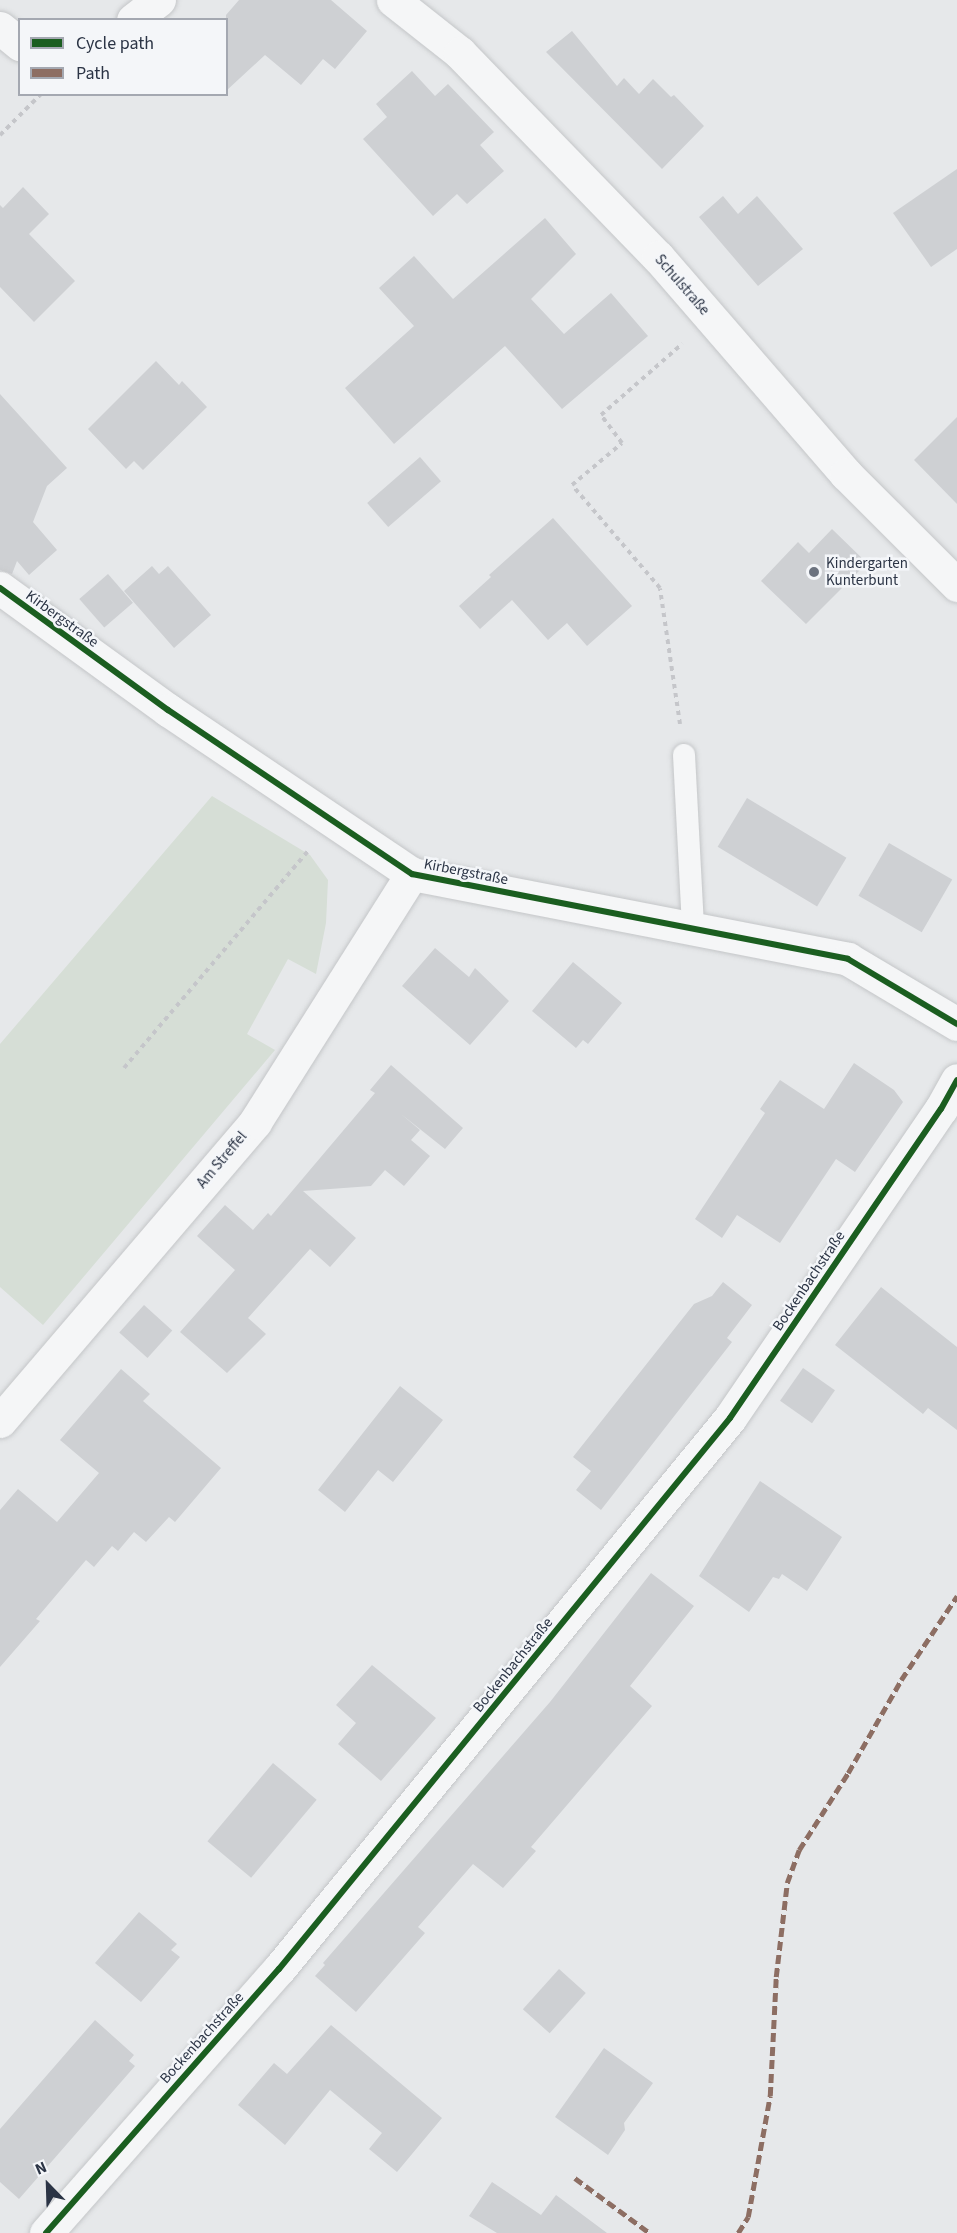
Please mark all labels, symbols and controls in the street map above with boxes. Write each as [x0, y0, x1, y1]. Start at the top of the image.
legend [18, 18, 228, 96]
text: Cycle path [76, 31, 154, 56]
text: Path [76, 61, 110, 86]
street label: Schulstraße [651, 251, 713, 319]
place label: Kindergarten Kunterbunt [826, 554, 908, 589]
marker: Kindergarten Kunterbunt [807, 565, 821, 579]
street label: Kirbergstraße [22, 587, 102, 651]
street label: Kirbergstraße [422, 855, 510, 889]
street label: Am Streffel [193, 1128, 251, 1192]
street label: Bockenbachstraße [769, 1228, 849, 1334]
street label: Bockenbachstraße [469, 1614, 557, 1716]
street label: Bockenbachstraße [156, 1989, 248, 2087]
north arrow [18, 2155, 78, 2215]
text: N [32, 2156, 50, 2181]

